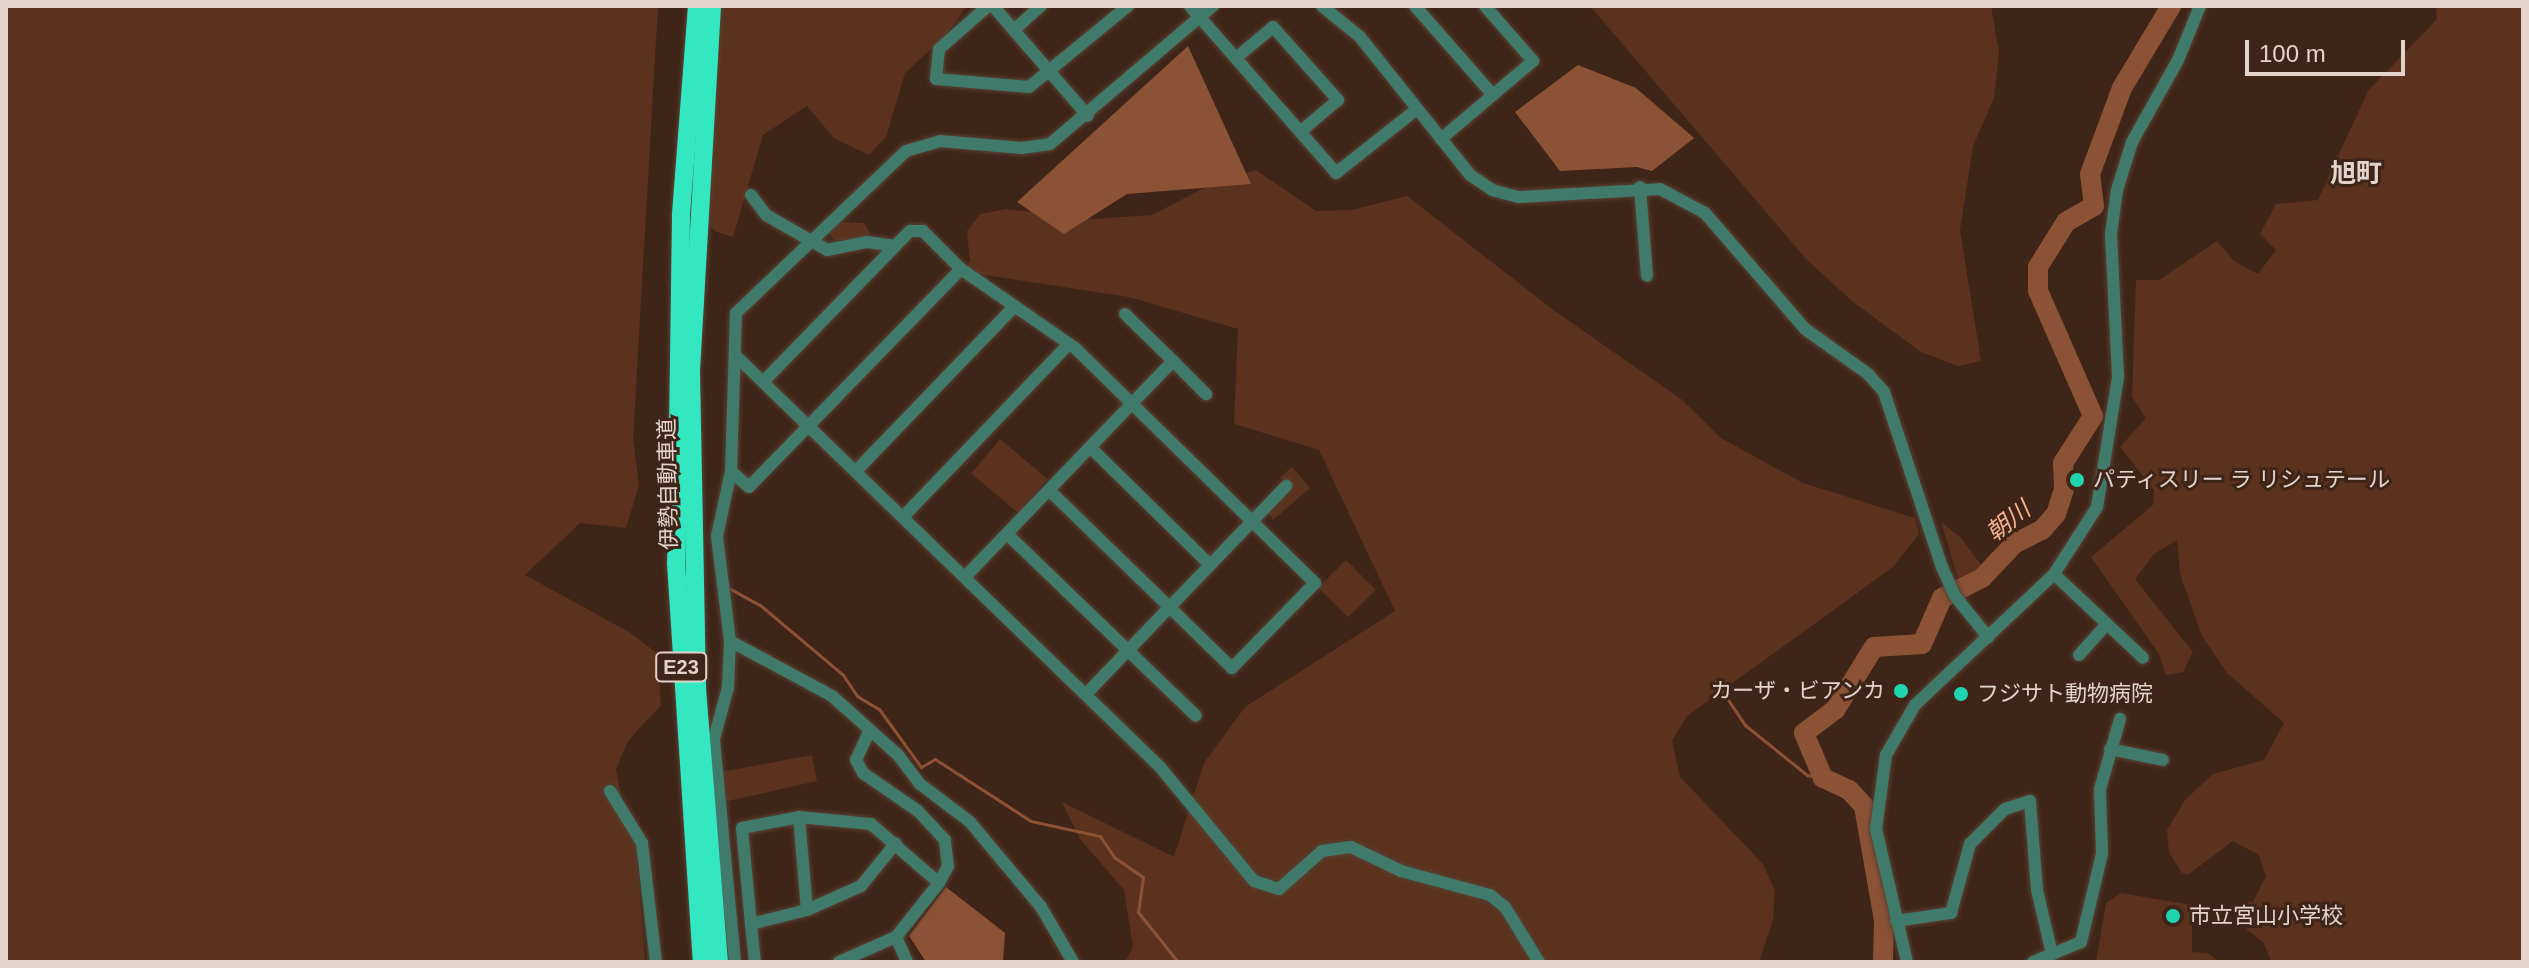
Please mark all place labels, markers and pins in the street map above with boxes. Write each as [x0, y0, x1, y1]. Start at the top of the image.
place label: パティスリー ラ リシュテール [2093, 467, 2391, 493]
marker: パティスリー ラ リシュテール [2068, 471, 2086, 489]
place label: カーザ・ビアンカ [1709, 678, 1885, 704]
place label: フジサト動物病院 [1977, 681, 2153, 707]
marker: カーザ・ビアンカ [1892, 682, 1910, 700]
marker: フジサト動物病院 [1952, 685, 1970, 703]
place label: 市立宮山小学校 [2189, 903, 2343, 929]
marker: 市立宮山小学校 [2164, 907, 2182, 925]

